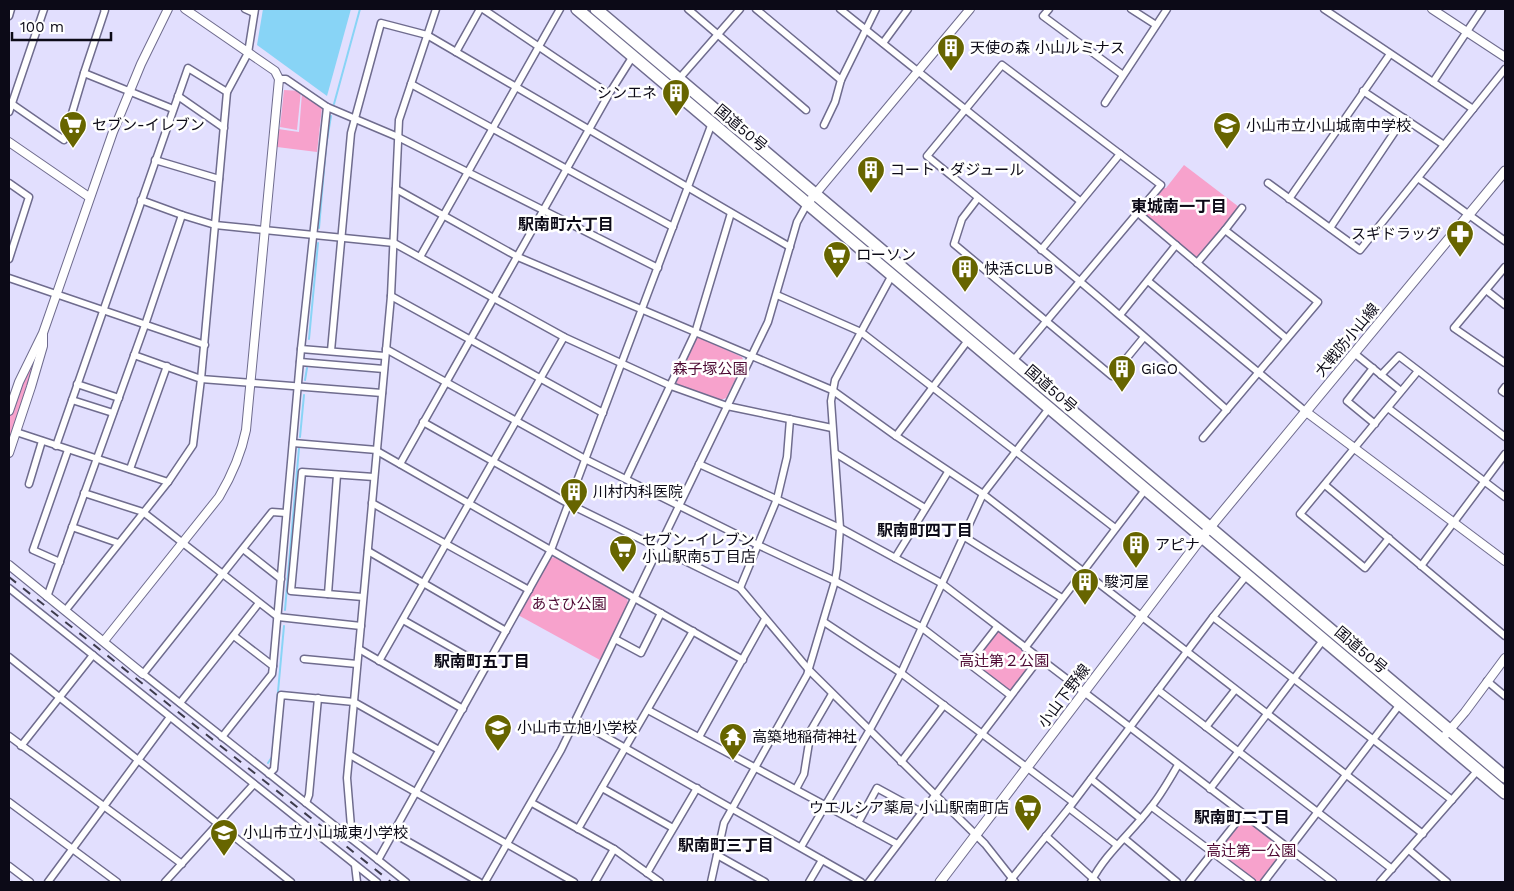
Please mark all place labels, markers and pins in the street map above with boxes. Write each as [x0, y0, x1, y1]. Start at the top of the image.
building icon: 天使の森 小山ルミナス [936, 33, 966, 72]
place label: 天使の森 小山ルミナス [970, 39, 1125, 57]
building icon: シンエネ [661, 78, 691, 117]
place label: シンエネ [597, 84, 657, 102]
supermarket icon: セブン-イレブン [58, 110, 88, 149]
school or university icon: 小山市立小山城南中学校 [1212, 111, 1242, 150]
place label: セブン-イレブン [92, 116, 205, 134]
place label: 小山市立小山城南中学校 [1246, 117, 1411, 135]
building icon: コート・ダジュール [856, 155, 886, 194]
place label: コート・ダジュール [890, 161, 1024, 179]
pharmacy icon: スギドラッグ [1445, 219, 1475, 258]
place label: スギドラッグ [1351, 225, 1441, 243]
supermarket icon: ローソン [822, 240, 852, 279]
place label: ローソン [856, 246, 916, 264]
building icon: 快活CLUB [950, 254, 980, 293]
place label: 快活CLUB [984, 260, 1053, 278]
building icon: GiGO [1107, 354, 1137, 393]
place label: GiGO [1141, 360, 1178, 378]
building icon: 川村内科医院 [559, 477, 589, 516]
place label: 川村内科医院 [593, 483, 683, 501]
building icon: アピナ [1121, 530, 1151, 569]
place label: セブン-イレブン 小山駅南5丁目店 [642, 531, 756, 566]
supermarket icon: セブン-イレブン 小山駅南5丁目店 [608, 534, 638, 573]
place label: アピナ [1155, 536, 1200, 554]
building icon: 駿河屋 [1070, 567, 1100, 606]
place label: 駿河屋 [1104, 573, 1149, 591]
school or university icon: 小山市立旭小学校 [483, 713, 513, 752]
place label: 小山市立旭小学校 [517, 719, 637, 737]
temple icon: 高築地稲荷神社 [718, 722, 748, 761]
place label: 高築地稲荷神社 [752, 728, 857, 746]
supermarket icon: ウエルシア薬局 小山駅南町店 [1013, 793, 1043, 832]
place label: ウエルシア薬局 小山駅南町店 [809, 799, 1009, 817]
school or university icon: 小山市立小山城東小学校 [209, 818, 239, 857]
place label: 小山市立小山城東小学校 [243, 824, 408, 842]

